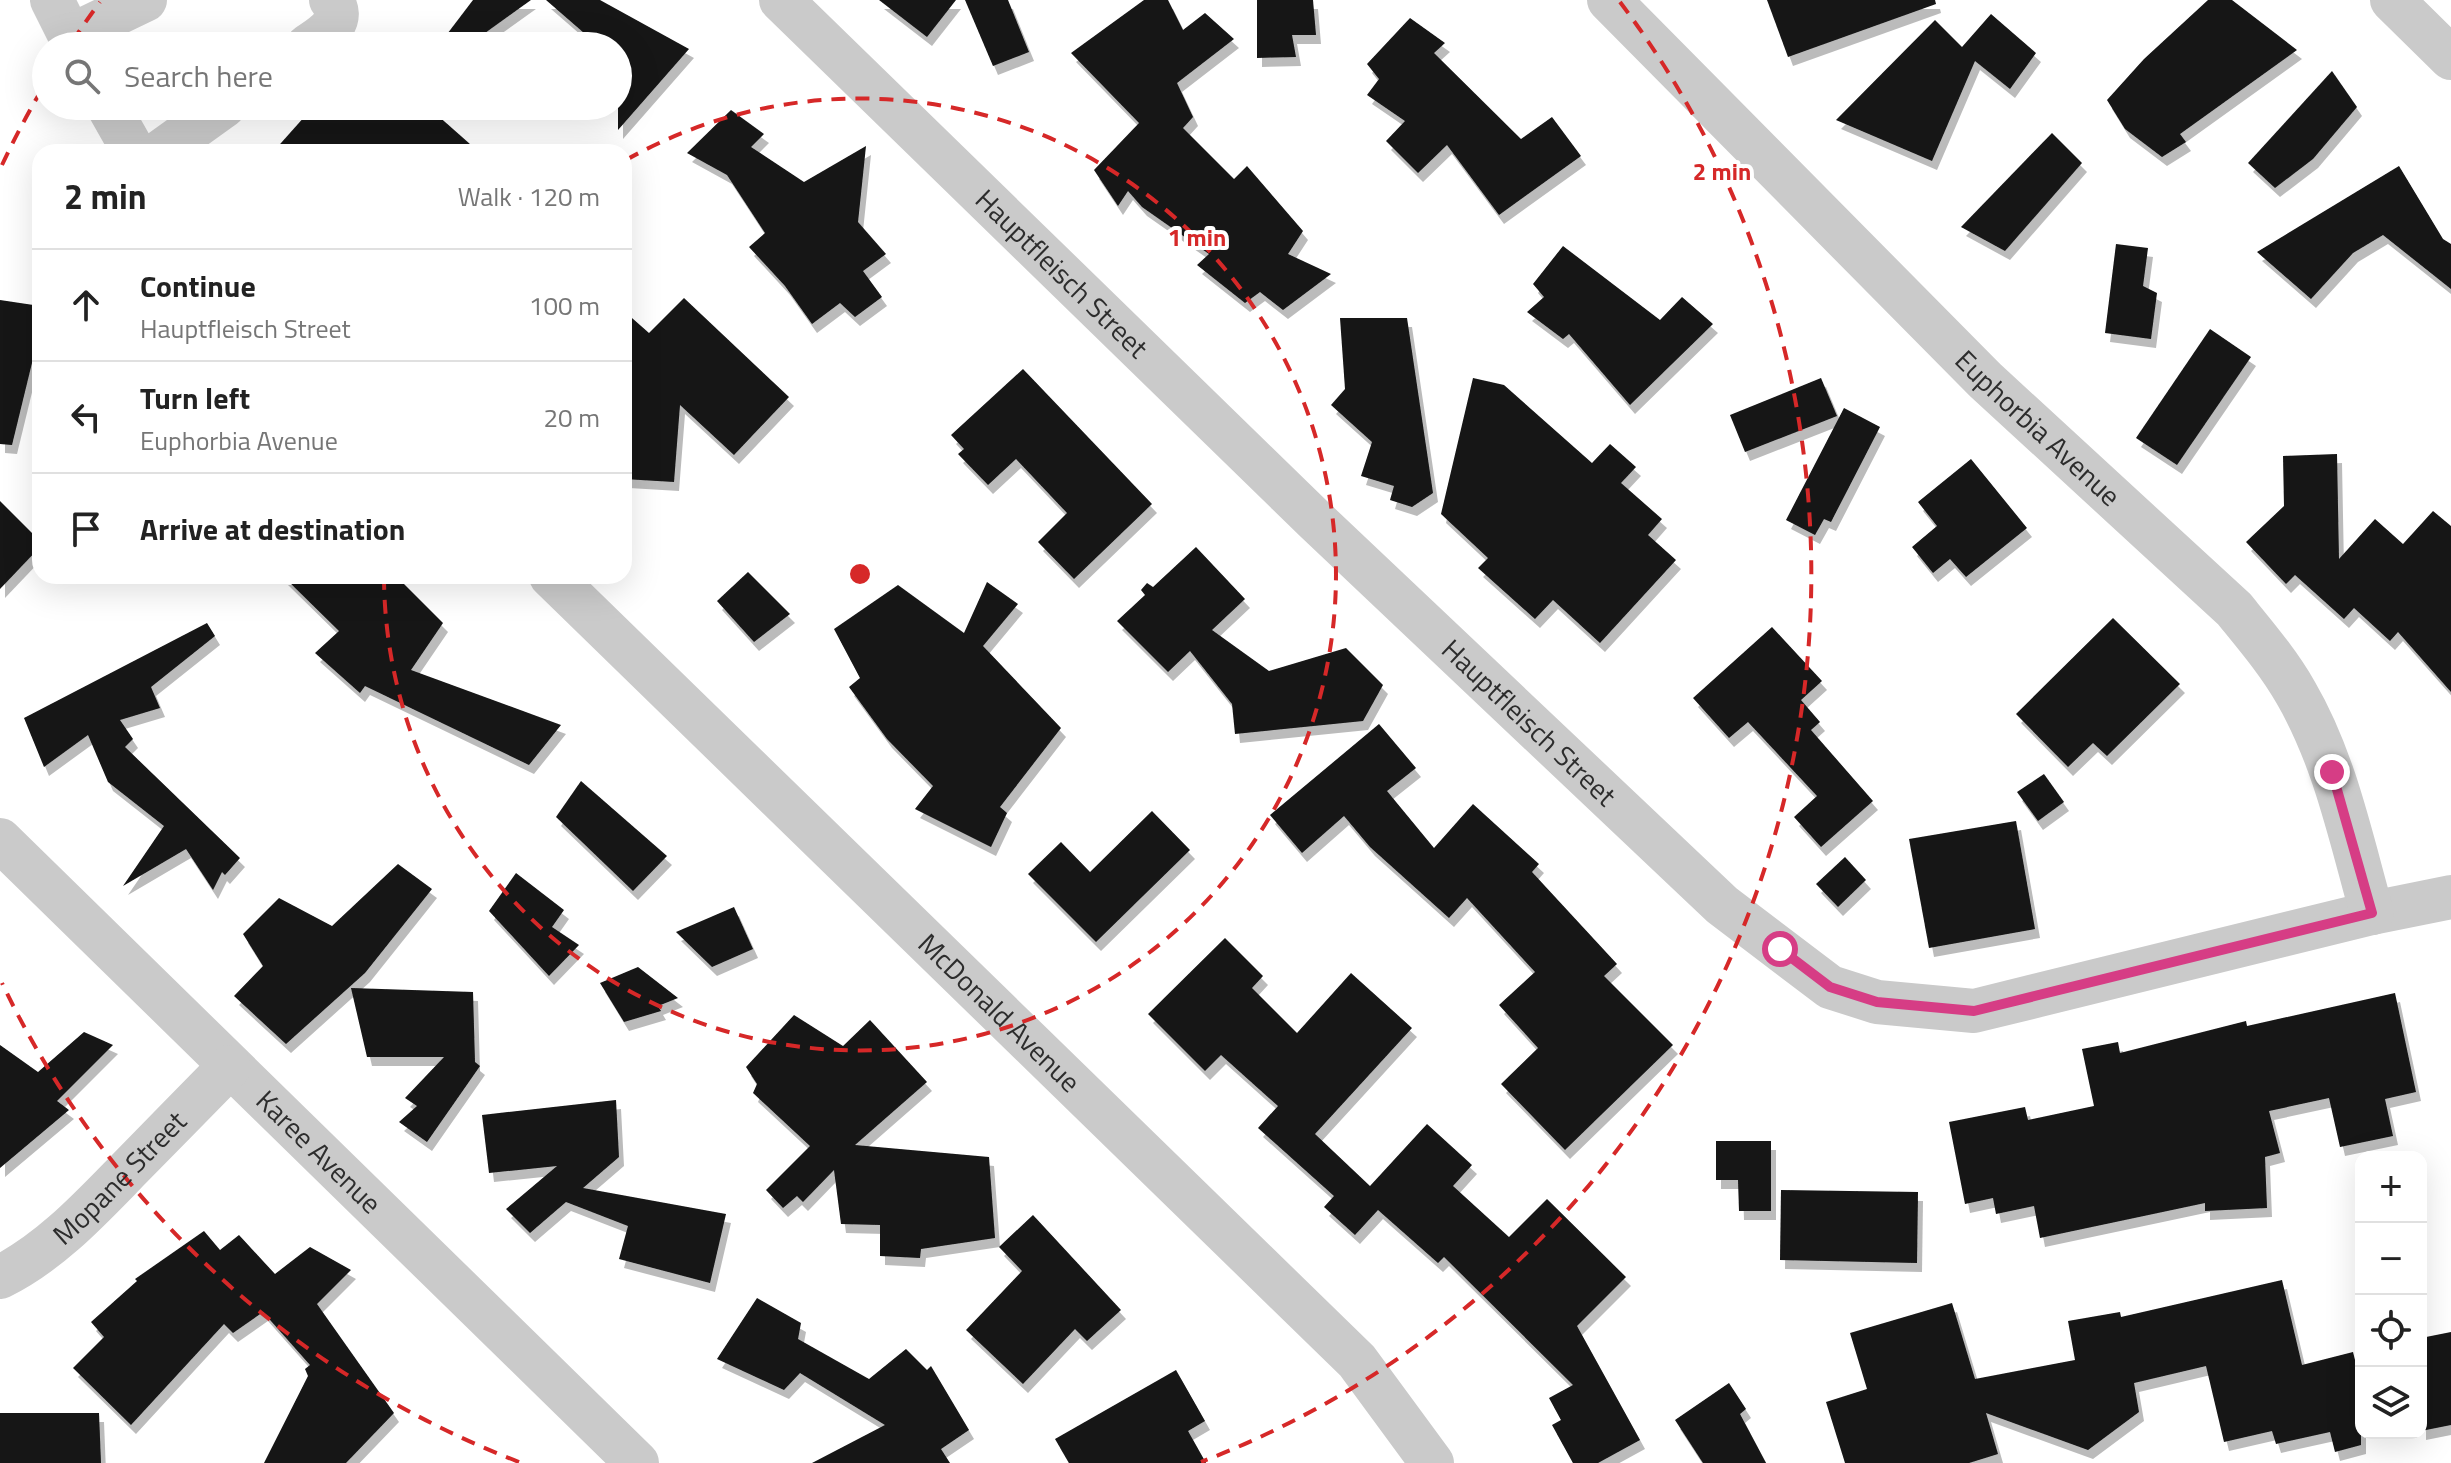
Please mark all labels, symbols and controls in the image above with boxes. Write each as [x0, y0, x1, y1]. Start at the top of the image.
search box [32, 32, 632, 120]
text: Search here [124, 53, 273, 99]
icon: search [60, 54, 104, 98]
text: 2 min [1693, 153, 1751, 189]
text: 2 min [64, 170, 147, 222]
text: Walk · 120 m [458, 177, 600, 216]
street label: Hauptfleisch Street [966, 179, 1159, 368]
text: 1 min [1168, 219, 1226, 255]
text: Continue [140, 263, 256, 309]
icon: ahead [64, 283, 108, 327]
text: 100 m [529, 286, 600, 325]
text: Hauptfleisch Street [140, 309, 351, 348]
street label: Euphorbia Avenue [1945, 340, 2131, 516]
text: Turn left [140, 375, 250, 421]
icon: left [64, 395, 108, 439]
text: 20 m [543, 398, 600, 437]
text: Euphorbia Avenue [140, 421, 338, 460]
text: Arrive at destination [140, 506, 405, 552]
icon: arrive [64, 507, 108, 551]
centre of rings [846, 560, 874, 588]
street label: Hauptfleisch Street [1432, 628, 1627, 816]
route end [2314, 754, 2350, 790]
street label: McDonald Avenue [909, 923, 1091, 1102]
route start [1762, 931, 1798, 967]
street label: Karee Avenue [246, 1080, 392, 1223]
street label: Mopane Street [42, 1100, 196, 1255]
map controls [2355, 1151, 2427, 1439]
button: + [2355, 1151, 2427, 1223]
button: − [2355, 1223, 2427, 1295]
button: locate [2355, 1295, 2427, 1367]
button: layers [2355, 1367, 2427, 1439]

